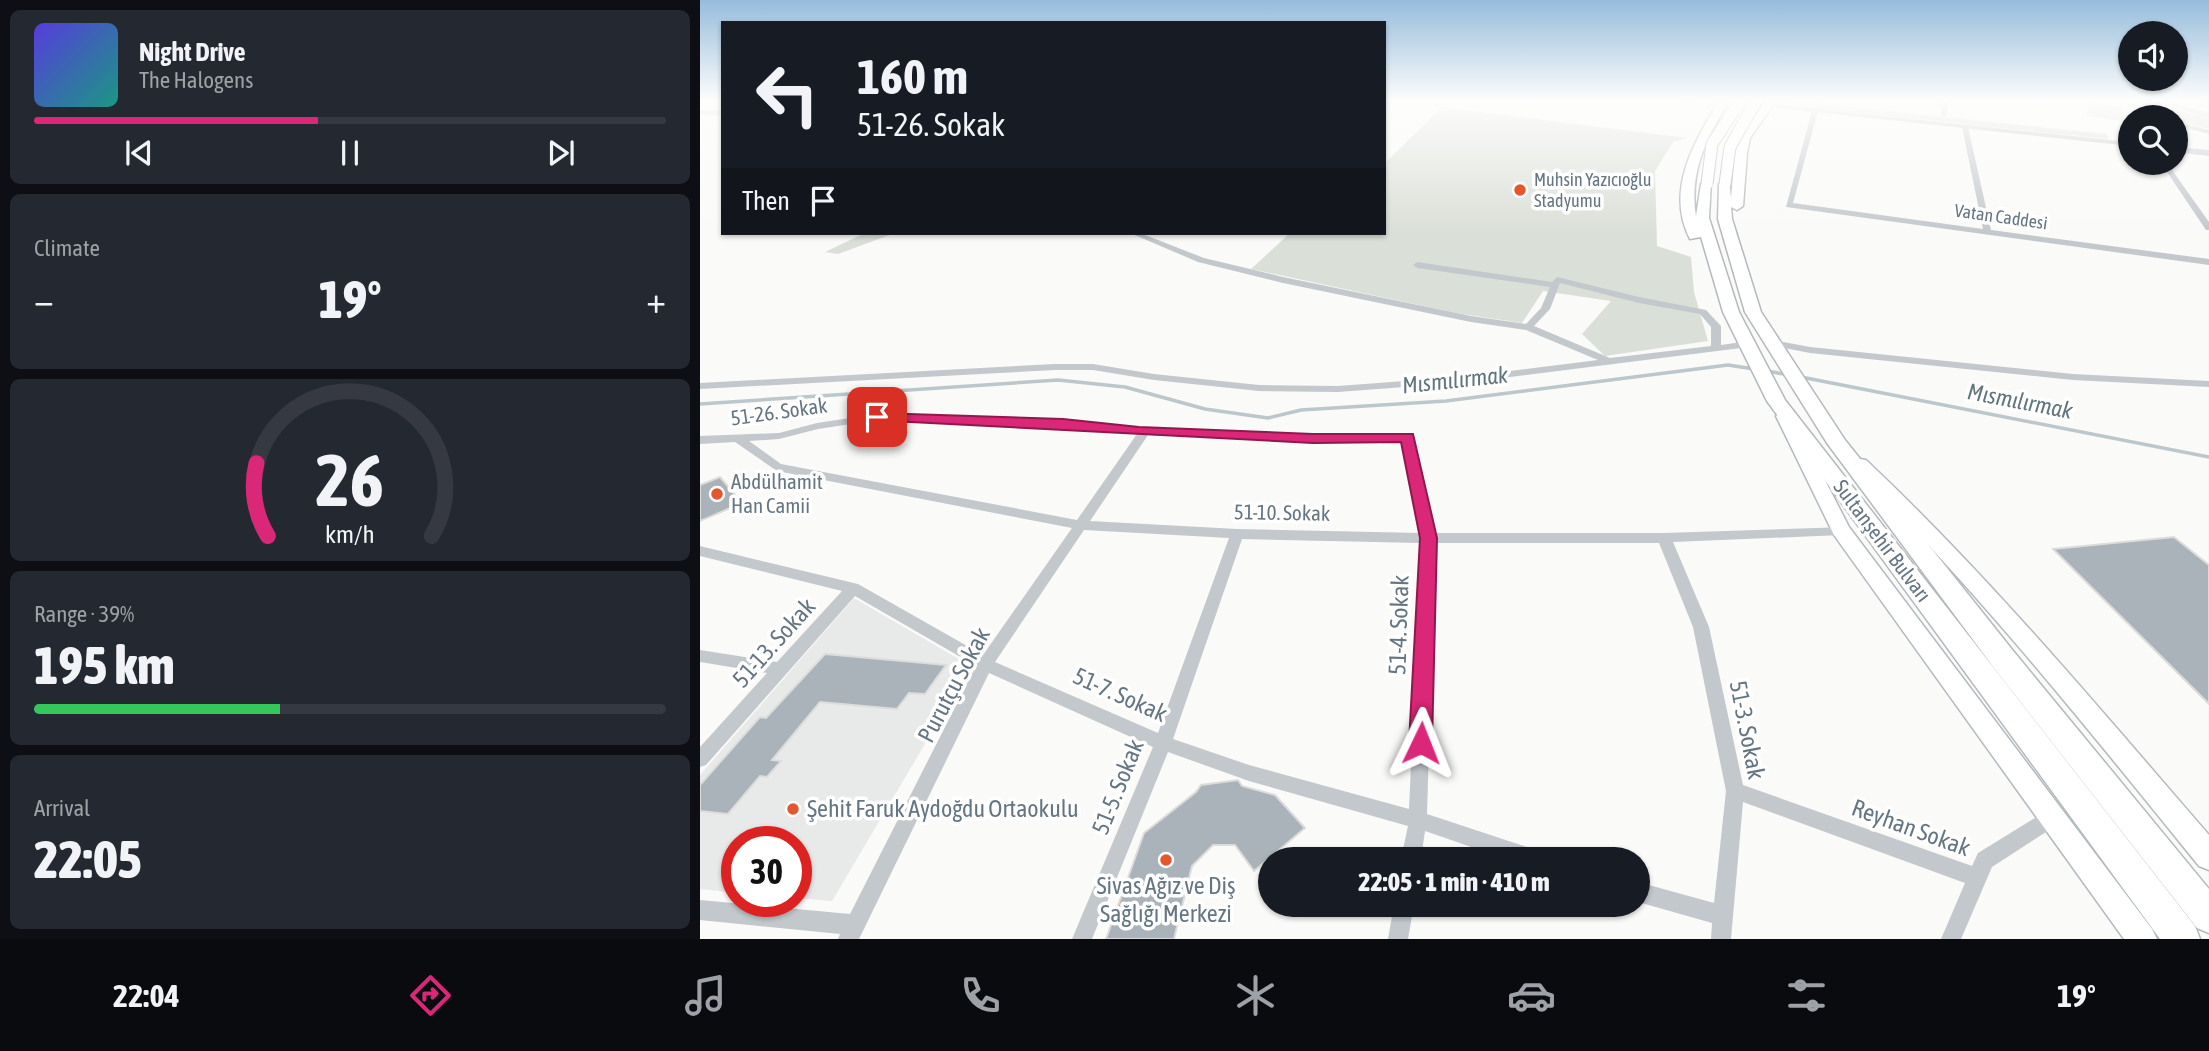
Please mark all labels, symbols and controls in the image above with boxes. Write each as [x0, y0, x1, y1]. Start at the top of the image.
map controls [2118, 21, 2188, 175]
button: sound [2118, 21, 2188, 91]
text: Night Drive [139, 37, 246, 67]
text: 160 m [857, 48, 968, 104]
icon: left [742, 49, 833, 140]
text: The Halogens [139, 67, 253, 93]
button: search [2118, 105, 2188, 175]
text: 51-26. Sokak [857, 106, 1005, 143]
icon: previous [120, 134, 158, 172]
icon: pause [331, 134, 369, 172]
icon: next [542, 134, 580, 172]
place label: Muhsin Yazıcıoğlu Stadyumu [1534, 169, 1652, 211]
icon: arrive [804, 182, 842, 220]
marker: Muhsin Yazıcıoğlu Stadyumu [1512, 182, 1528, 198]
text: Then [742, 186, 790, 216]
street label: Vatan Caddesi [1953, 200, 2049, 233]
text: Climate [34, 235, 100, 261]
text: 19° [318, 269, 382, 329]
text: − [34, 278, 54, 321]
text: + [646, 278, 666, 321]
water label: Mısmılırmak [1401, 361, 1510, 398]
water label: Mısmılırmak [1965, 378, 2075, 424]
pin [847, 387, 907, 447]
street label: 51-26. Sokak [729, 392, 829, 430]
icon: arrive [858, 398, 896, 436]
text: 26 [316, 438, 384, 521]
place label: Abdülhamit Han Camii [731, 469, 823, 517]
street label: Sultanşehir Bulvarı [1829, 475, 1936, 606]
marker: Abdülhamit Han Camii [709, 486, 725, 502]
street label: 51-10. Sokak [1234, 499, 1330, 525]
text: km/h [325, 519, 375, 547]
street label: 51-4. Sokak [1383, 574, 1414, 675]
street label: 51-13. Sokak [727, 592, 821, 693]
text: Range · 39% [34, 601, 134, 627]
street label: Purutçu Sokak [912, 622, 995, 747]
text: 195 km [34, 635, 175, 695]
street label: 51-7. Sokak [1069, 662, 1172, 727]
street label: 51-3. Sokak [1725, 678, 1770, 782]
position arrow [1384, 706, 1458, 780]
street label: 51-5. Sokak [1086, 735, 1149, 838]
street label: Reyhan Sokak [1848, 794, 1974, 862]
text: Arrival [34, 795, 90, 821]
place label: Şehit Faruk Aydoğdu Ortaokulu [807, 795, 1079, 822]
marker: Şehit Faruk Aydoğdu Ortaokulu [785, 801, 801, 817]
speed limit sign: 30 [721, 826, 812, 917]
text: 22:05 [34, 829, 142, 889]
marker: Sivas Ağız ve Diş Sağlığı Merkezi [1158, 852, 1174, 868]
text: 22:05 · 1 min · 410 m [1358, 867, 1550, 897]
place label: Sivas Ağız ve Diş Sağlığı Merkezi [1097, 872, 1235, 927]
icon: directions [406, 971, 455, 1020]
icon: music [681, 971, 730, 1020]
icon: phone [956, 971, 1005, 1020]
icon: climate [1231, 971, 1280, 1020]
icon: car [1507, 971, 1556, 1020]
icon: filters [1782, 971, 1831, 1020]
text: 22:04 [113, 977, 180, 1014]
text: 19° [2057, 977, 2096, 1014]

